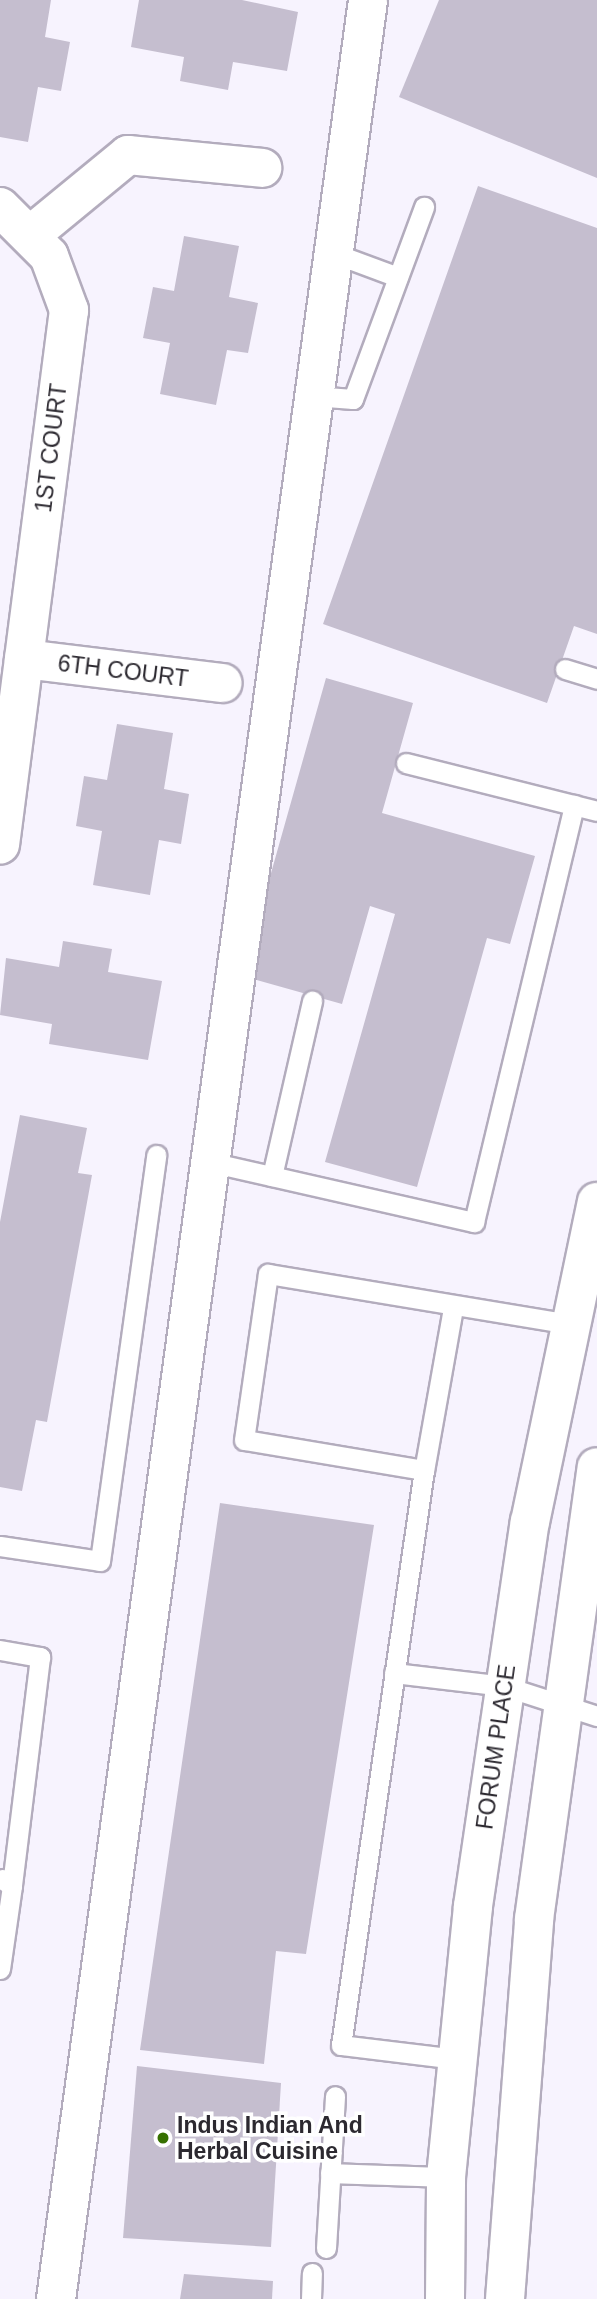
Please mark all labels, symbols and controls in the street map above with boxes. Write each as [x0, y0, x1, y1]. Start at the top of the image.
street label: 1ST COURT [29, 382, 73, 514]
street label: 6TH COURT [56, 649, 190, 693]
street label: FORUM PLACE [471, 1663, 521, 1831]
place label: Indus Indian And Herbal Cuisine [177, 2111, 364, 2165]
marker: Indus Indian And Herbal Cuisine [155, 2130, 171, 2146]

